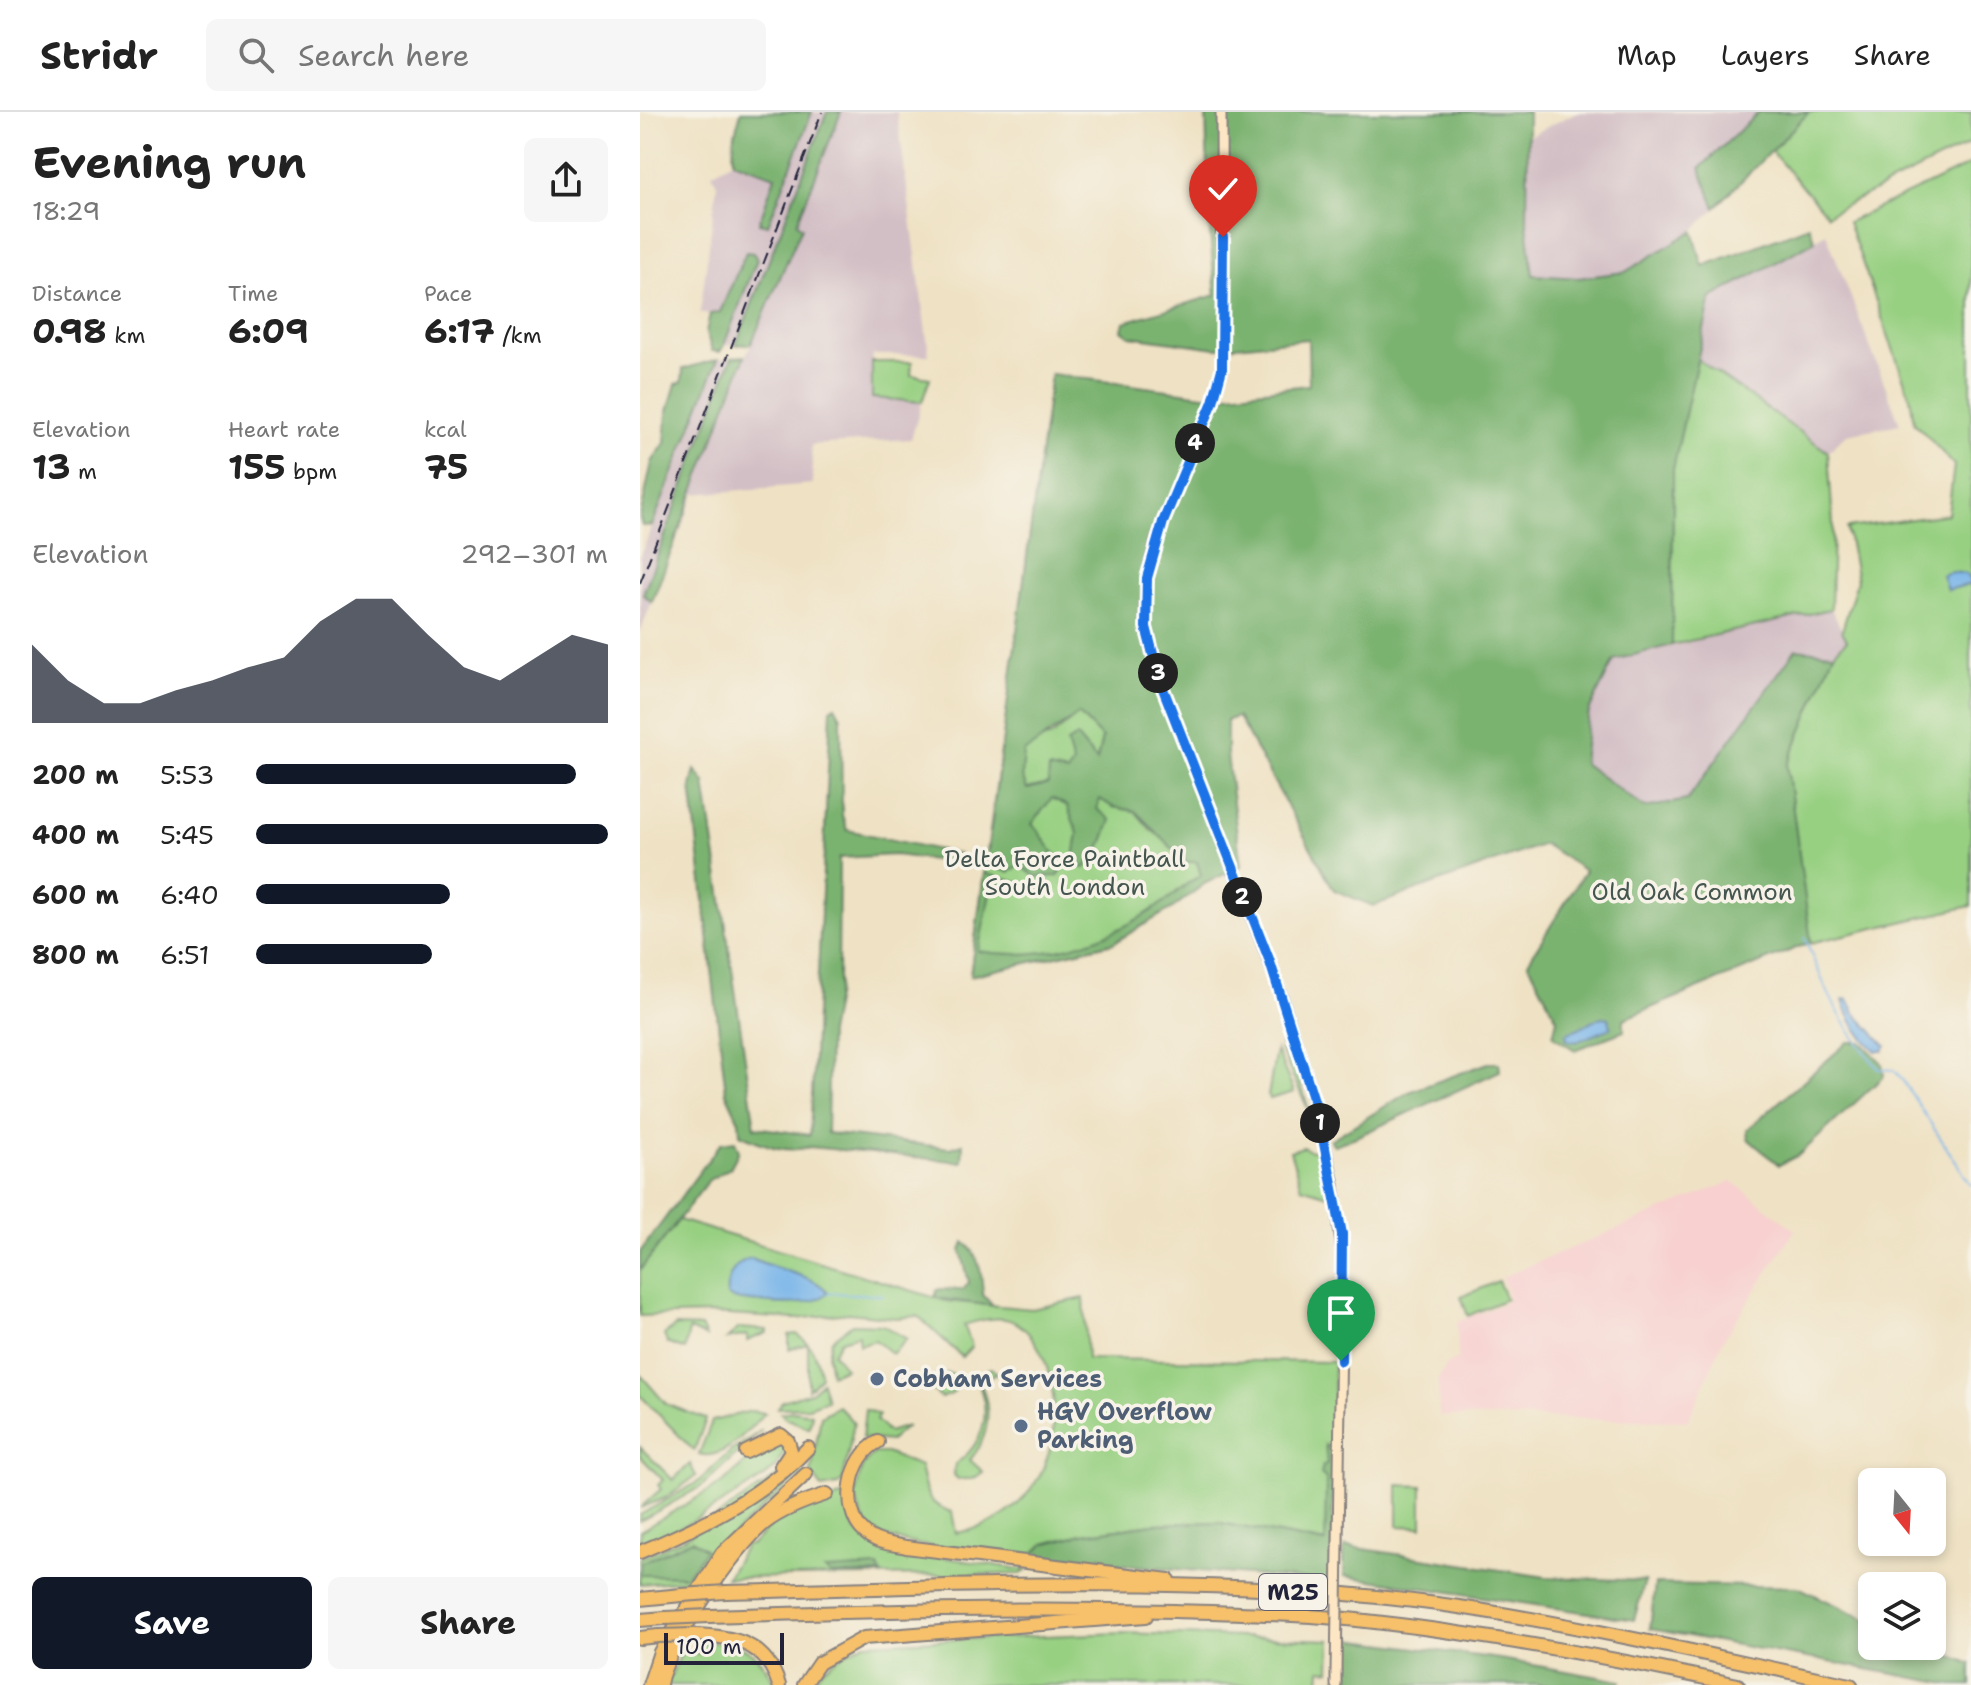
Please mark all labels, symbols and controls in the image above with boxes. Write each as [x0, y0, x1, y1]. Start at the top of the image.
search box [206, 19, 766, 91]
text: Stridr [40, 30, 158, 81]
icon: search [234, 33, 278, 77]
text: Search here [298, 35, 469, 76]
text: Map [1617, 36, 1677, 74]
text: Layers [1721, 36, 1810, 74]
text: Share [1854, 36, 1931, 74]
text: Evening run [32, 133, 306, 192]
button: share [524, 138, 608, 222]
pin [1189, 155, 1257, 237]
icon: check [1201, 167, 1245, 211]
text: 18:29 [32, 193, 100, 228]
text: Distance [32, 279, 122, 308]
text: Time [228, 279, 278, 308]
text: Pace [424, 279, 472, 308]
text: 0.98 [32, 308, 107, 354]
text: 6:09 [228, 308, 309, 354]
text: 6:17 [424, 308, 495, 354]
text: km [107, 321, 145, 350]
text: /km [495, 321, 542, 350]
text: Elevation [32, 415, 130, 444]
text: Heart rate [228, 415, 340, 444]
text: kcal [424, 415, 467, 444]
pin: 4 [1175, 423, 1215, 463]
text: 4 [1187, 428, 1203, 457]
text: 13 [32, 444, 71, 490]
text: 155 [228, 444, 286, 490]
text: 75 [424, 444, 468, 490]
text: m [71, 457, 97, 486]
text: bpm [286, 457, 337, 486]
text: Elevation [32, 536, 148, 571]
text: 292–301 m [461, 536, 608, 571]
pin: 3 [1138, 653, 1178, 693]
text: 3 [1150, 658, 1166, 687]
text: 200 m [32, 757, 119, 792]
text: 5:53 [160, 757, 214, 792]
text: 400 m [32, 817, 119, 852]
text: 5:45 [160, 817, 214, 852]
park label: Delta Force Paintball South London [944, 843, 1186, 903]
park label: Old Oak Common [1592, 876, 1792, 908]
text: 600 m [32, 877, 119, 912]
text: 6:40 [160, 877, 219, 912]
pin: 2 [1222, 877, 1262, 917]
text: 2 [1234, 882, 1250, 911]
text: 800 m [32, 937, 119, 972]
text: 6:51 [160, 937, 210, 972]
pin: 1 [1300, 1103, 1340, 1143]
text: 1 [1315, 1108, 1325, 1137]
pin [1307, 1279, 1375, 1361]
icon: arrive [1319, 1291, 1363, 1335]
place label: Cobham Services [893, 1363, 1102, 1395]
marker: Cobham Services [868, 1370, 886, 1388]
place label: HGV Overflow Parking [1037, 1396, 1212, 1456]
marker: HGV Overflow Parking [1012, 1417, 1030, 1435]
north arrow [1858, 1468, 1946, 1556]
map controls [1858, 1468, 1946, 1660]
button: layers [1858, 1572, 1946, 1660]
road number: M25 [1259, 1574, 1327, 1610]
button: Save [32, 1577, 312, 1669]
button: Share [328, 1577, 608, 1669]
scale bar [664, 1629, 784, 1665]
text: 100 m [676, 1632, 742, 1661]

